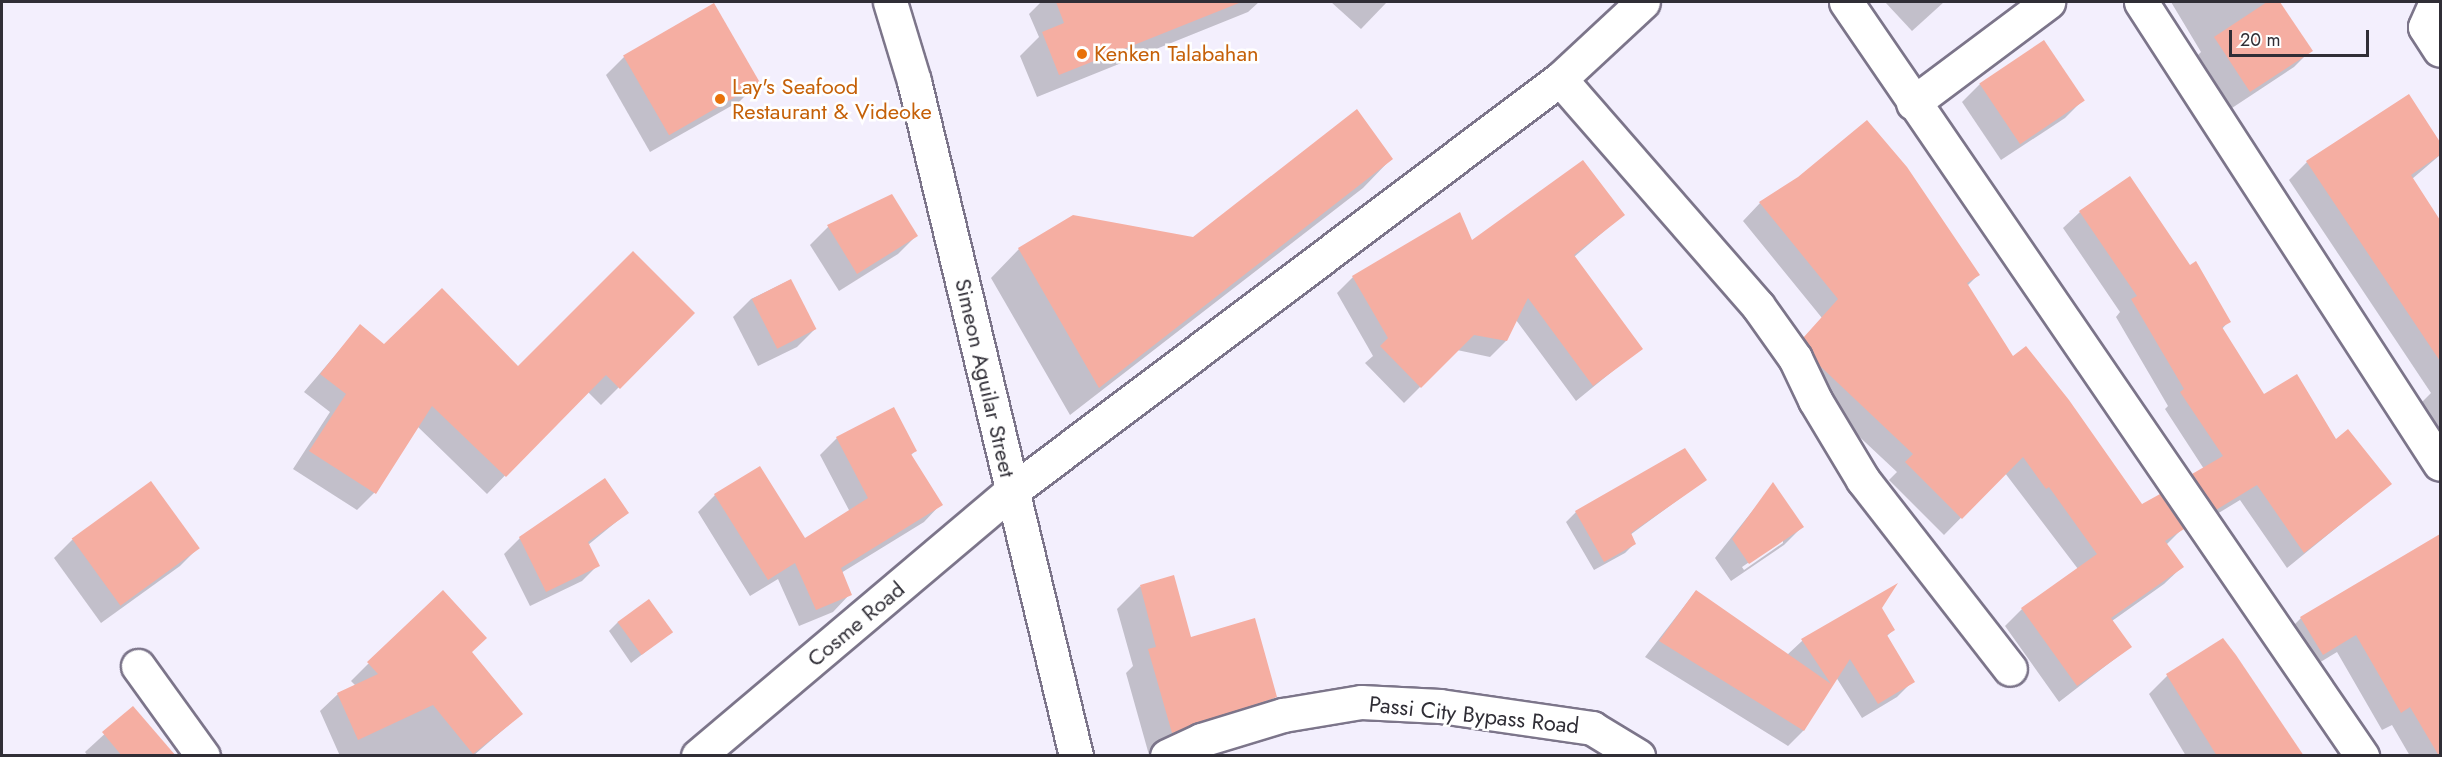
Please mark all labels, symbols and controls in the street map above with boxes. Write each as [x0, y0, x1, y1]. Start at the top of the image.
scale bar [2232, 18, 2372, 56]
text: 20 m [2240, 27, 2280, 53]
place label: Kenken Talabahan [1094, 41, 1259, 67]
marker: Kenken Talabahan [1075, 47, 1089, 61]
place label: Lay's Seafood Restaurant & Videoke [732, 73, 932, 124]
marker: Lay's Seafood Restaurant & Videoke [713, 92, 727, 106]
street label: Simeon Aguilar Street [949, 276, 1021, 480]
street label: Cosme Road [802, 576, 910, 672]
street label: Passi City Bypass Road [1368, 691, 1580, 739]

